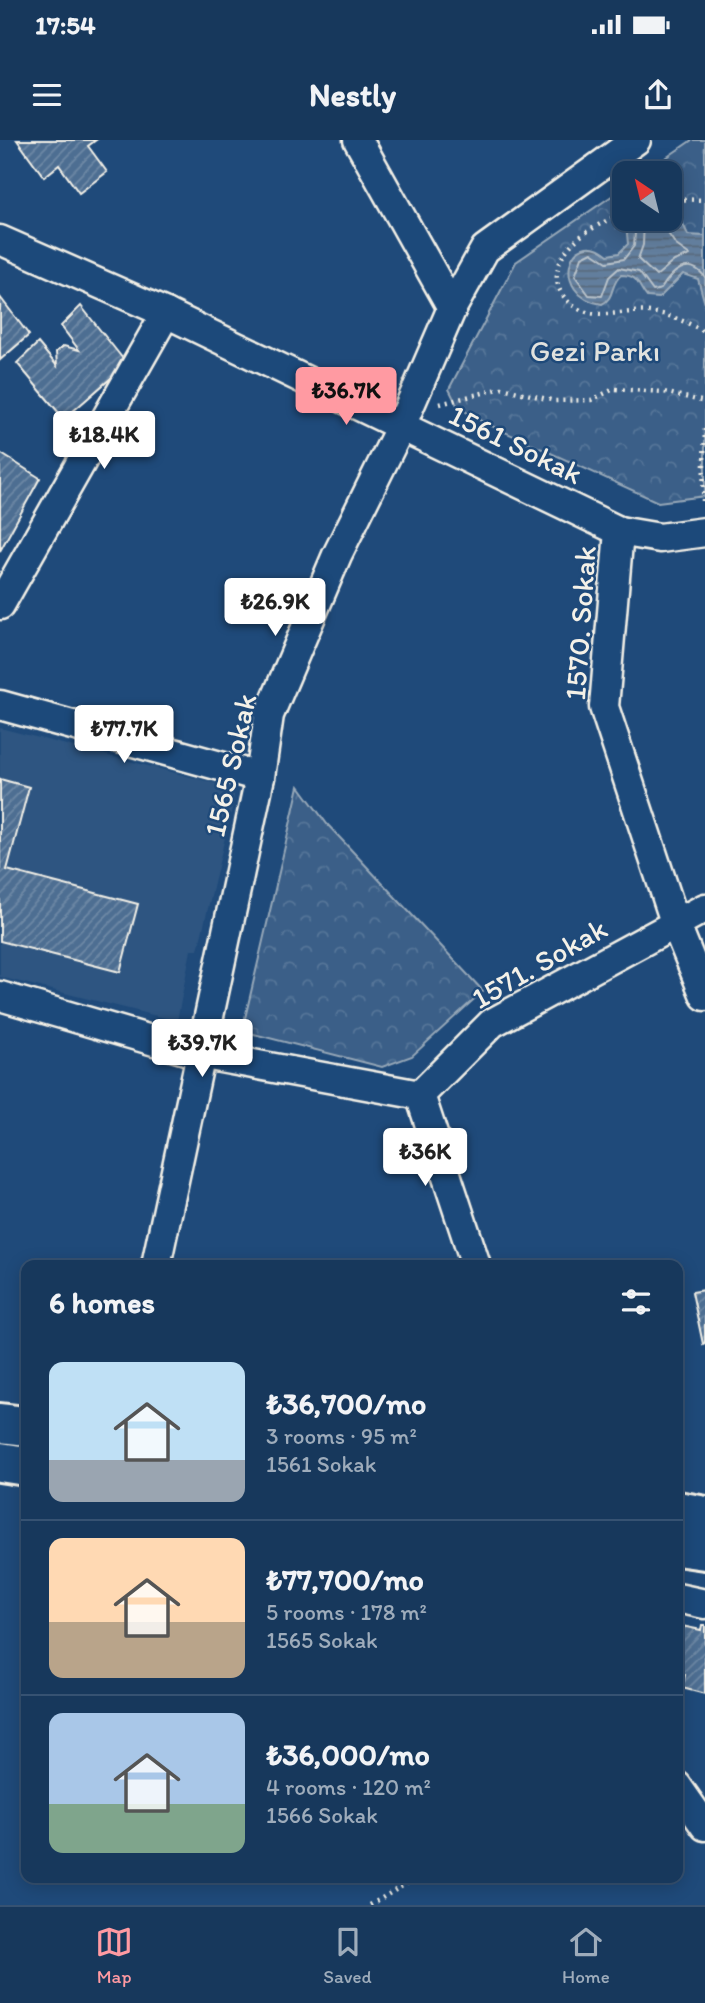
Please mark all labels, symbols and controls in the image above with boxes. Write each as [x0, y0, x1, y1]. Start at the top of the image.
text: 17:54 [35, 9, 96, 41]
icon: menu [28, 76, 66, 114]
text: Nestly [309, 76, 396, 114]
icon: share [639, 76, 677, 114]
north arrow [612, 161, 682, 231]
map controls [612, 161, 682, 231]
park label: Gezi Parkı [530, 332, 660, 369]
pin: ₺36.7K [289, 368, 403, 427]
text: ₺36.7K [312, 376, 380, 404]
street label: 1561 Sokak [443, 396, 589, 492]
pin: ₺18.4K [47, 412, 161, 471]
text: ₺18.4K [69, 420, 139, 448]
street label: 1570. Sokak [556, 544, 604, 702]
pin: ₺26.9K [218, 578, 332, 638]
text: ₺26.9K [240, 587, 310, 615]
street label: 1565 Sokak [196, 690, 264, 840]
pin: ₺77.7K [67, 706, 181, 765]
text: ₺77.7K [91, 714, 157, 742]
street label: 1571. Sokak [465, 909, 613, 1017]
pin: ₺39.7K [145, 1020, 259, 1079]
text: ₺39.7K [168, 1028, 236, 1056]
pin: ₺36K [384, 1128, 466, 1188]
text: ₺36K [399, 1137, 451, 1165]
icon: filters [617, 1283, 655, 1321]
text: 6 homes [49, 1284, 155, 1321]
text: ₺36,700/mo [266, 1385, 426, 1422]
icon: home [105, 1390, 189, 1474]
text: 3 rooms · 95 m² [266, 1422, 417, 1450]
text: 1561 Sokak [266, 1450, 376, 1478]
text: ₺77,700/mo [266, 1561, 424, 1598]
icon: home [105, 1566, 189, 1650]
text: 5 rooms · 178 m² [266, 1598, 427, 1626]
text: 1565 Sokak [266, 1626, 378, 1654]
text: ₺36,000/mo [266, 1736, 430, 1773]
icon: home [105, 1741, 189, 1825]
text: 4 rooms · 120 m² [266, 1773, 431, 1801]
text: 1566 Sokak [266, 1801, 378, 1829]
tab: Map [95, 1923, 133, 1988]
tab: Saved [323, 1923, 372, 1988]
tab: Home [562, 1923, 610, 1988]

